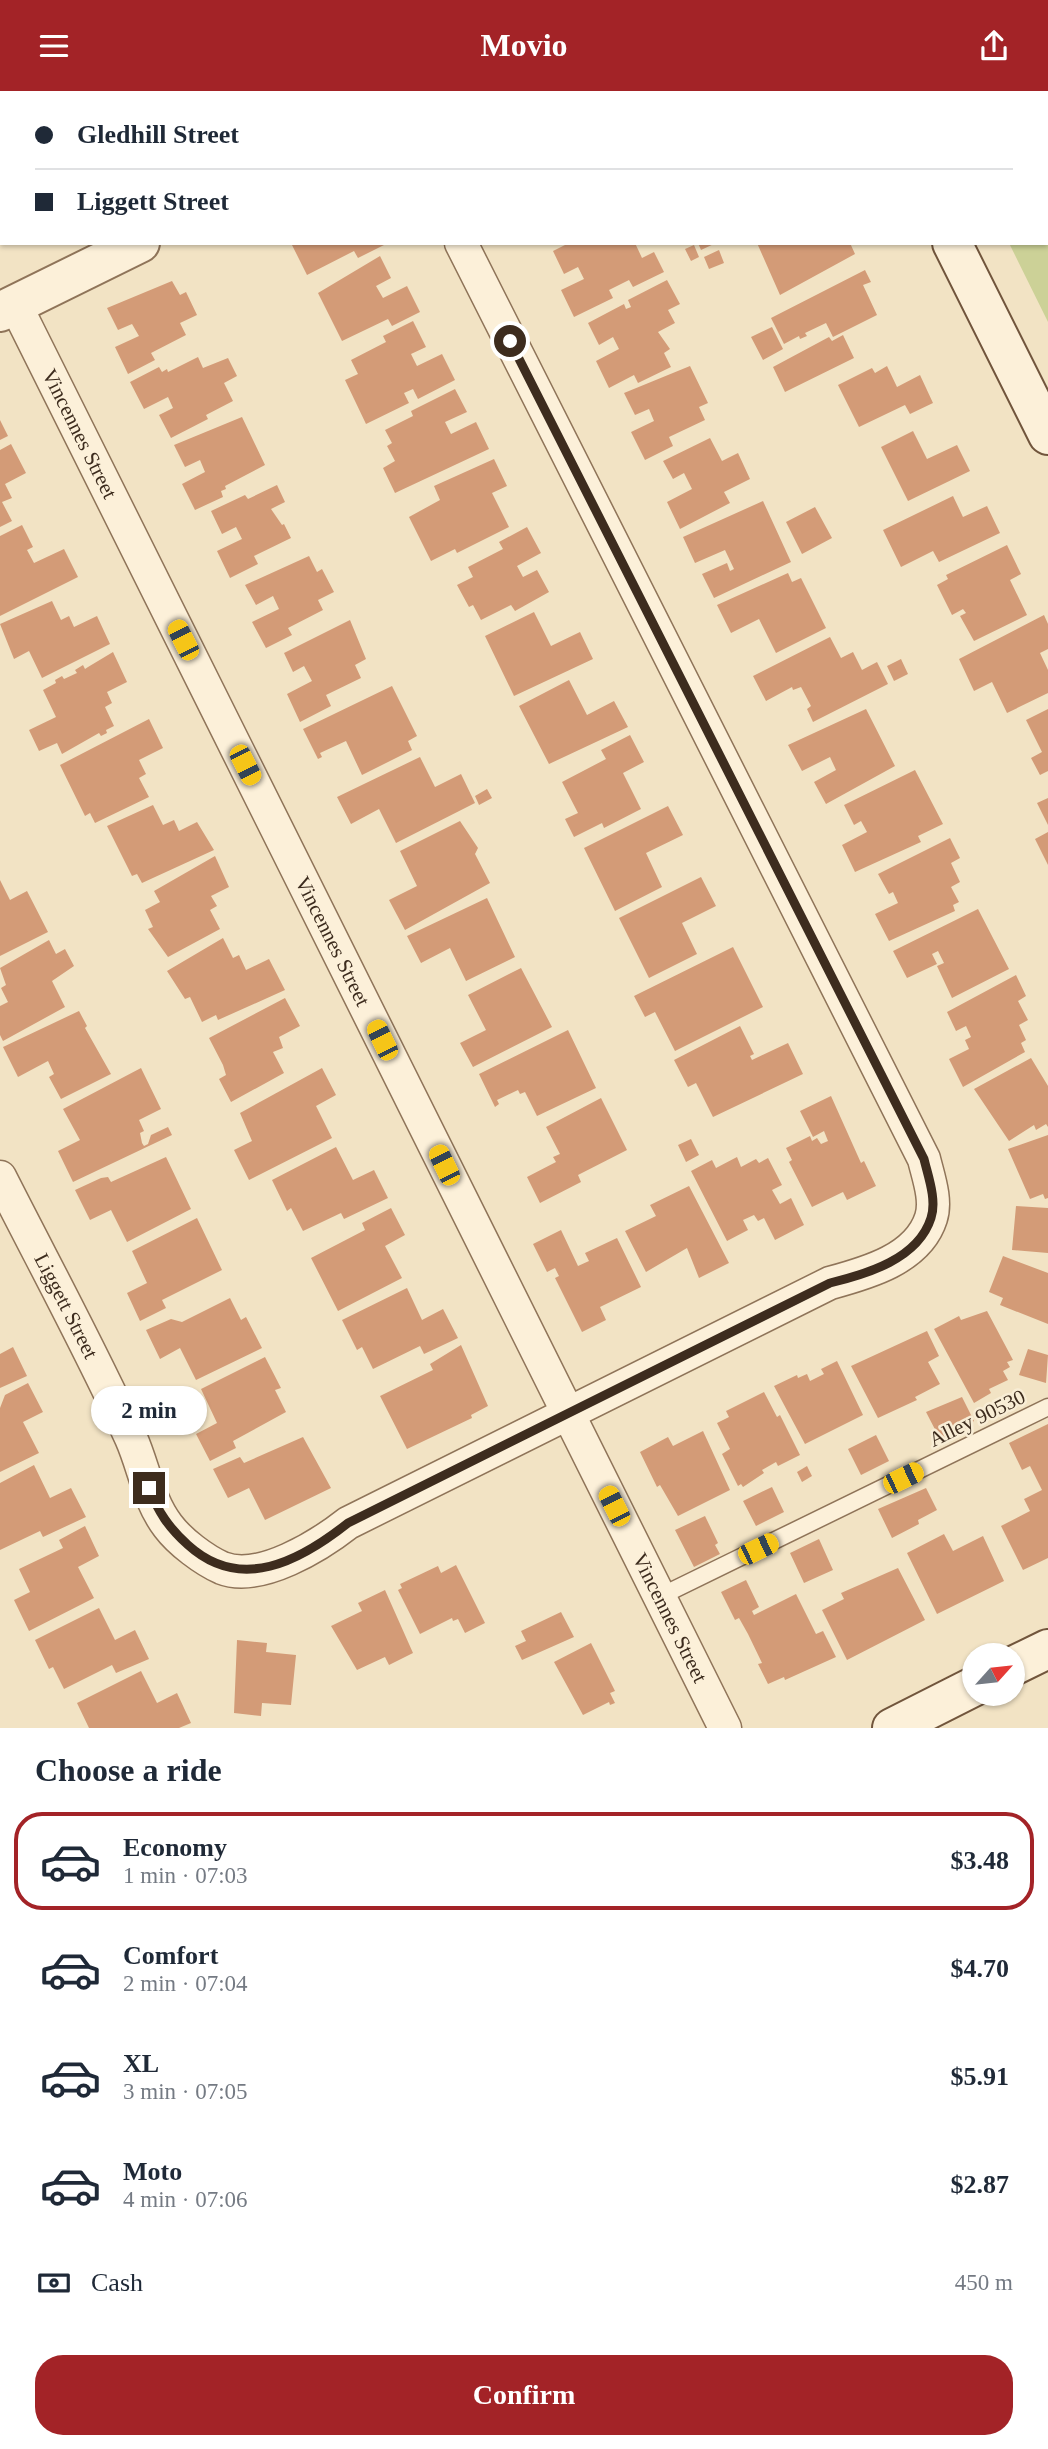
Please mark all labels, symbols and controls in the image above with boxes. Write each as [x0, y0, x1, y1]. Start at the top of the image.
icon: menu [35, 27, 73, 65]
text: Movio [480, 27, 568, 63]
icon: share [975, 27, 1013, 65]
text: Gledhill Street [77, 120, 239, 149]
text: Liggett Street [77, 187, 229, 216]
route start [494, 325, 526, 357]
street label: Vincennes Street [37, 365, 122, 503]
car [165, 617, 202, 663]
car [227, 742, 264, 788]
street label: Vincennes Street [290, 872, 375, 1010]
car [364, 1017, 401, 1063]
car [426, 1142, 463, 1188]
street label: Liggett Street [29, 1249, 103, 1363]
street label: Alley 90530 [925, 1384, 1029, 1452]
callout: 2 min [91, 1387, 207, 1435]
text: 2 min [121, 1398, 177, 1423]
car [880, 1459, 927, 1497]
route end [133, 1472, 165, 1504]
car [596, 1483, 633, 1529]
car [735, 1530, 782, 1568]
street label: Vincennes Street [628, 1549, 712, 1687]
north arrow [962, 1643, 1026, 1706]
map controls [962, 1643, 1025, 1706]
text: Choose a ride [35, 1752, 222, 1788]
icon: car [39, 1830, 102, 1893]
text: Economy [123, 1833, 227, 1862]
text: $3.48 [951, 1846, 1009, 1875]
text: 1 min · 07:03 [123, 1863, 248, 1888]
icon: car [39, 1938, 102, 2001]
text: Comfort [123, 1941, 218, 1970]
text: $4.70 [951, 1954, 1009, 1983]
text: 2 min · 07:04 [123, 1971, 248, 1996]
icon: car [39, 2046, 102, 2109]
text: XL [123, 2049, 159, 2078]
text: $5.91 [951, 2062, 1009, 2091]
text: 3 min · 07:05 [123, 2079, 248, 2104]
icon: car [39, 2154, 102, 2217]
text: Moto [123, 2157, 182, 2186]
text: $2.87 [951, 2170, 1009, 2199]
text: 4 min · 07:06 [123, 2187, 248, 2212]
icon: cash [35, 2264, 73, 2302]
text: Cash [91, 2268, 143, 2297]
text: 450 m [955, 2270, 1013, 2295]
button: Confirm [35, 2355, 1013, 2435]

